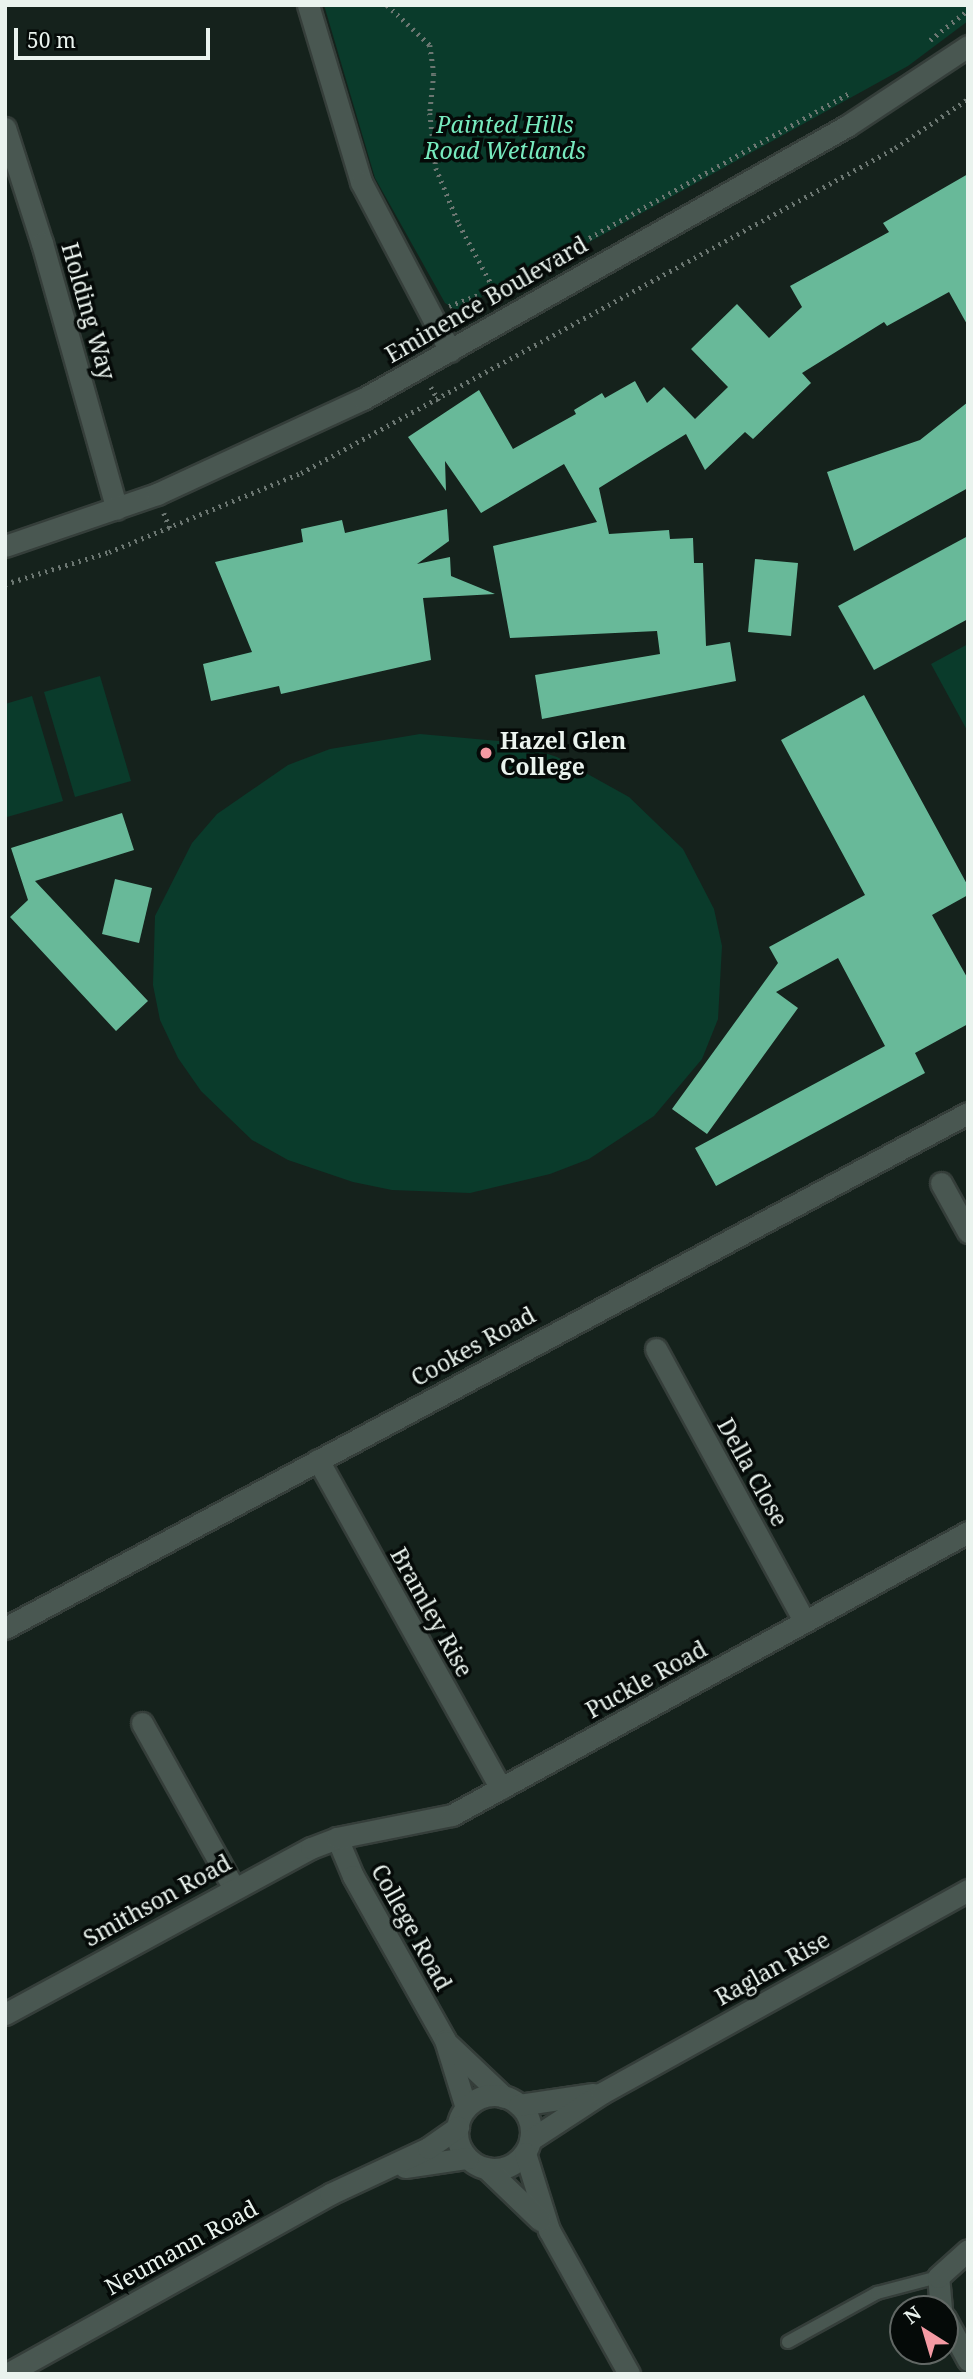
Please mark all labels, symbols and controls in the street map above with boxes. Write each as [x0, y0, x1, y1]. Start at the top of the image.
scale bar [18, 14, 214, 58]
text: 50 m [27, 26, 76, 54]
park label: Painted Hills Road Wetlands [424, 110, 586, 164]
street label: Eminence Boulevard [380, 230, 592, 368]
street label: Holding Way [56, 239, 122, 383]
place label: Hazel Glen College [500, 726, 626, 780]
marker: Hazel Glen College [478, 745, 494, 761]
street label: Cookes Road [406, 1301, 540, 1391]
street label: Della Close [712, 1413, 794, 1531]
street label: Bramley Rise [385, 1542, 479, 1682]
street label: Puckle Road [581, 1634, 711, 1724]
street label: Smithson Road [79, 1848, 235, 1952]
street label: College Road [366, 1859, 458, 1995]
street label: Raglan Rise [710, 1925, 834, 2011]
street label: Neumann Road [100, 2194, 262, 2300]
north arrow [889, 2295, 959, 2365]
text: N [899, 2300, 926, 2330]

